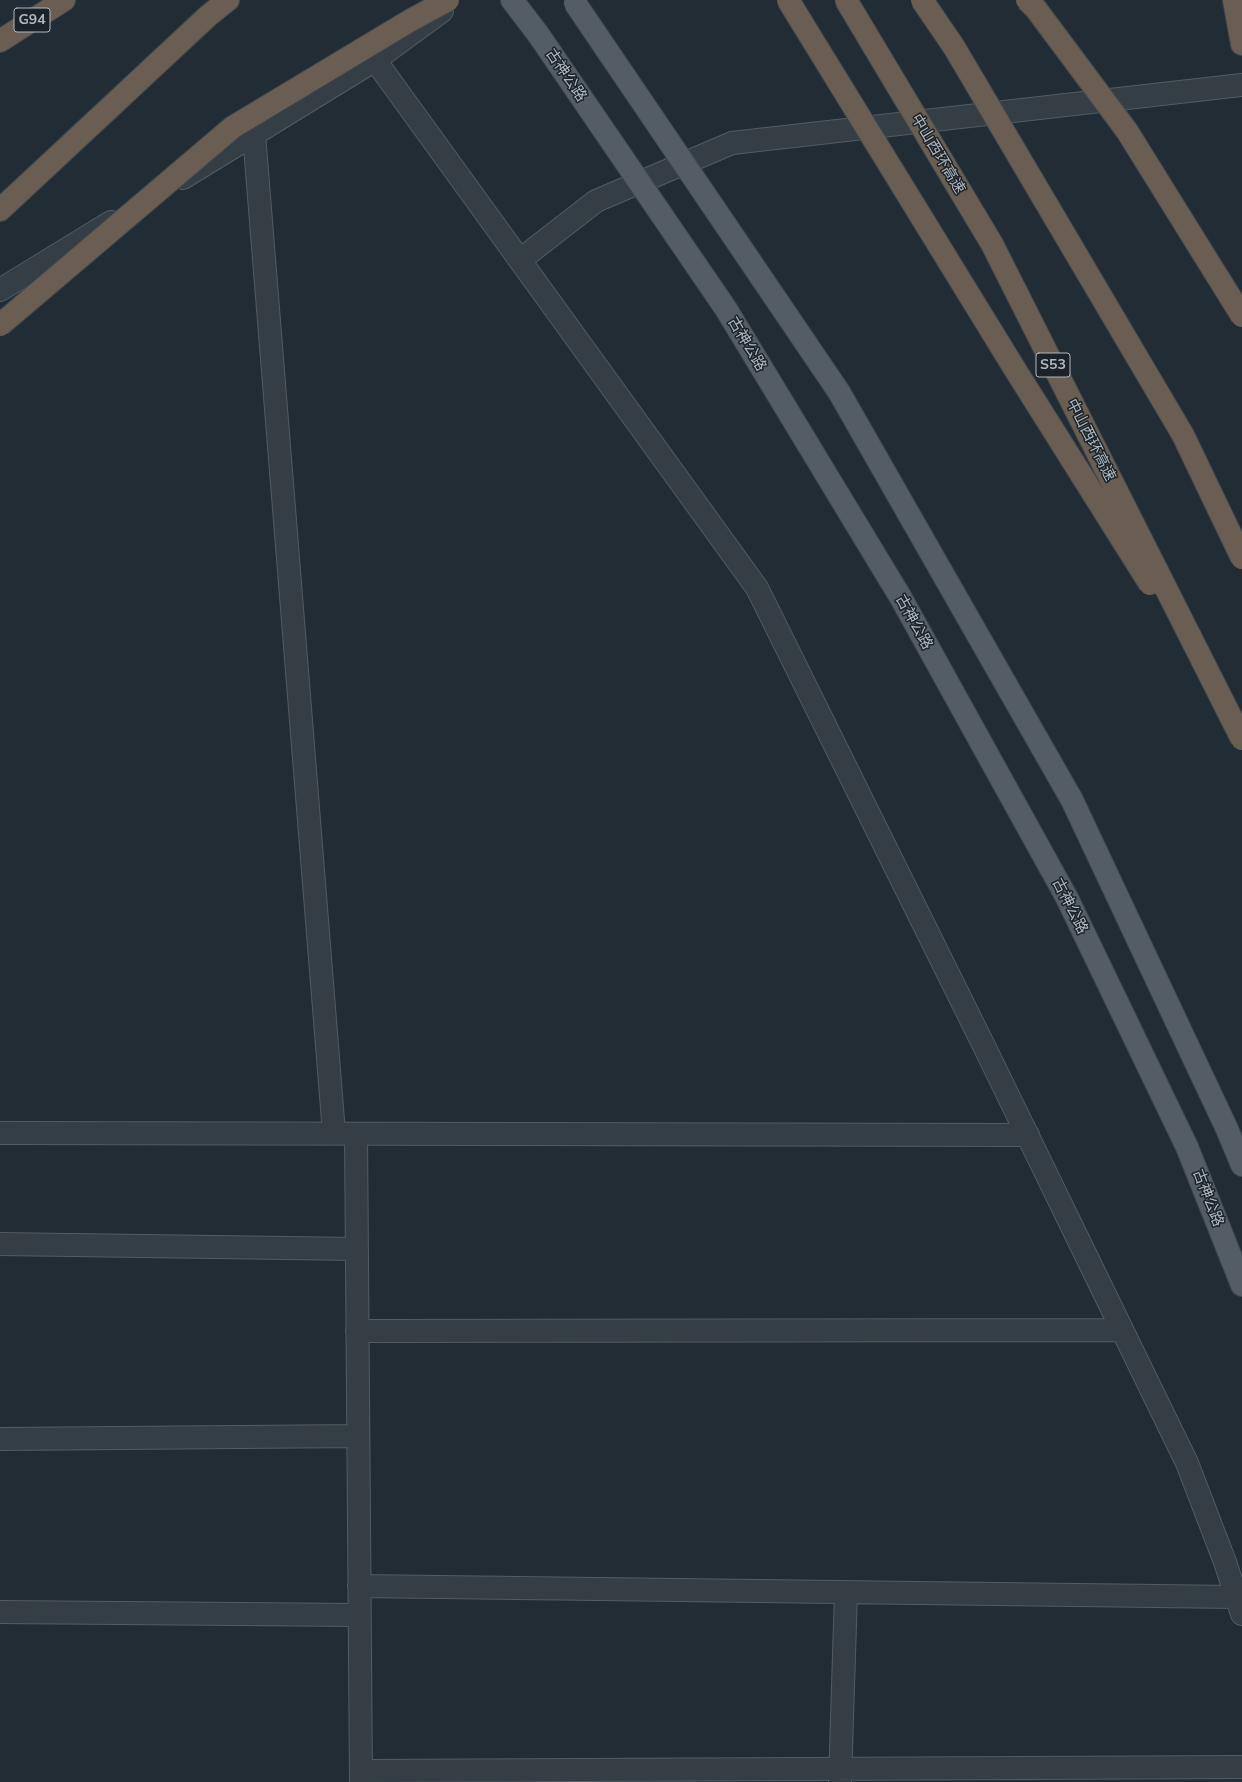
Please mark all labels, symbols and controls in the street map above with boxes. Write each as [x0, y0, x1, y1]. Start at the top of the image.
road number: G94 [14, 8, 50, 32]
street label: 古神公路 [542, 45, 590, 105]
street label: 中山西环高速 [907, 111, 969, 197]
street label: 古神公路 [724, 314, 770, 374]
road number: S53 [1036, 353, 1070, 377]
street label: 中山西环高速 [1063, 396, 1119, 484]
street label: 古神公路 [892, 591, 936, 653]
street label: 古神公路 [1048, 875, 1092, 937]
street label: 古神公路 [1189, 1167, 1227, 1229]

